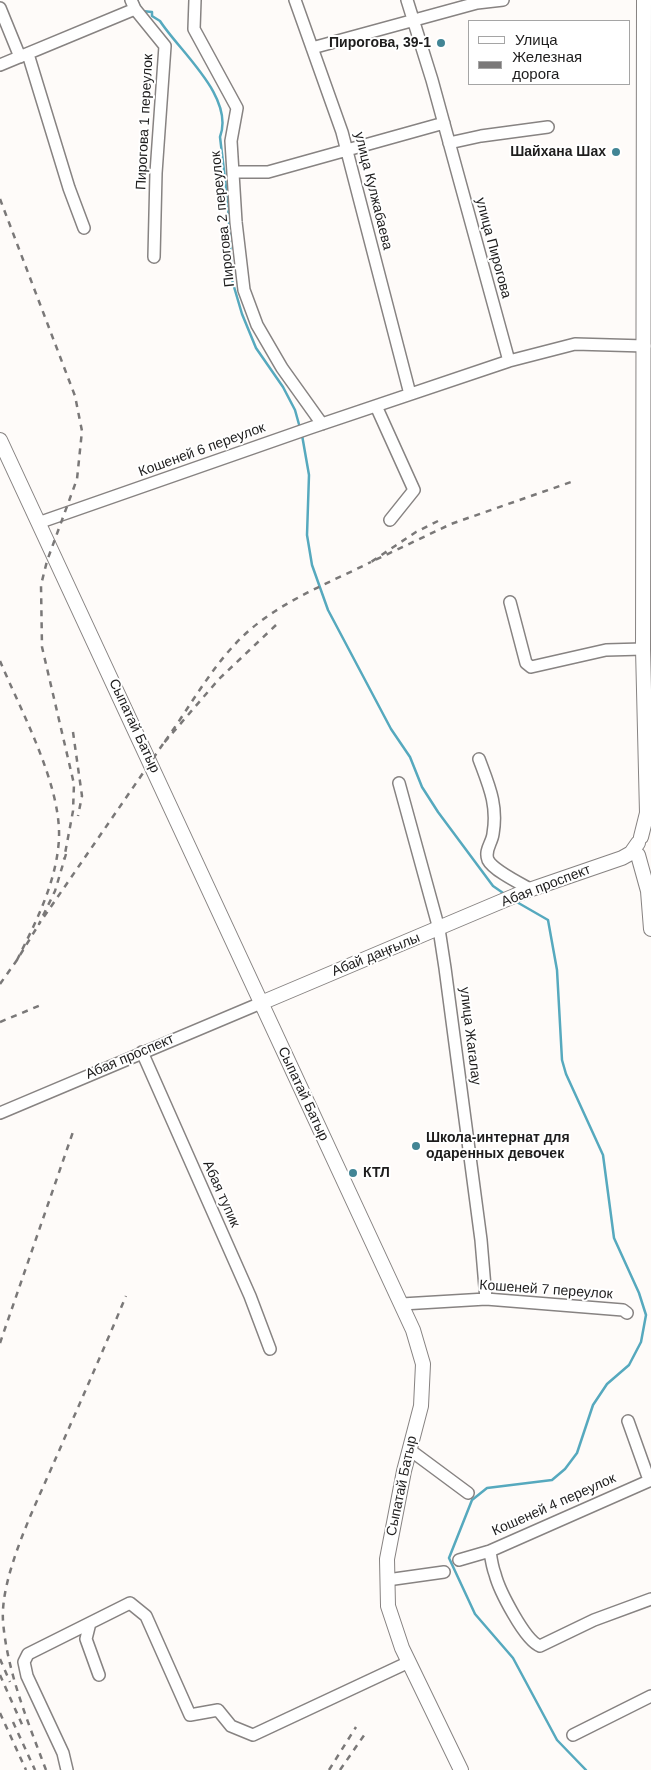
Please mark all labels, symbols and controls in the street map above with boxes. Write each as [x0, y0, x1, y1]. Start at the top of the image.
legend [468, 20, 631, 85]
text: Улица [515, 31, 558, 48]
place label: Пирогова, 39-1 [329, 35, 431, 51]
marker: Пирогова, 39-1 [435, 37, 447, 49]
text: Железная дорога [512, 48, 582, 82]
street label: Пирогова 1 переулок [133, 53, 157, 191]
street label: улица Кулжабаева [350, 130, 396, 252]
place label: Шайхана Шах [510, 144, 606, 160]
marker: Шайхана Шах [610, 146, 622, 158]
street label: Пирогова 2 переулок [208, 150, 238, 288]
street label: улица Пирогова [471, 196, 515, 300]
street label: Кошеней 6 переулок [136, 419, 268, 481]
street label: Сыпатай Батыр [105, 676, 163, 776]
street label: Абая проспект [499, 861, 593, 911]
street label: Абай даңғылы [329, 930, 423, 980]
street label: улица Жагалау [456, 986, 484, 1086]
street label: Абая проспект [83, 1031, 177, 1083]
street label: Сыпатай Батыр [274, 1044, 332, 1144]
place label: Школа-интернат для одаренных девочек [426, 1130, 570, 1162]
marker: Школа-интернат для одаренных девочек [410, 1140, 422, 1152]
street label: Абая тупик [199, 1158, 243, 1230]
place label: КТЛ [363, 1165, 390, 1181]
marker: КТЛ [347, 1167, 359, 1179]
street label: Кошеней 7 переулок [479, 1277, 613, 1303]
street label: Сыпатай Батыр [383, 1434, 421, 1538]
street label: Кошеней 4 переулок [490, 1470, 618, 1540]

